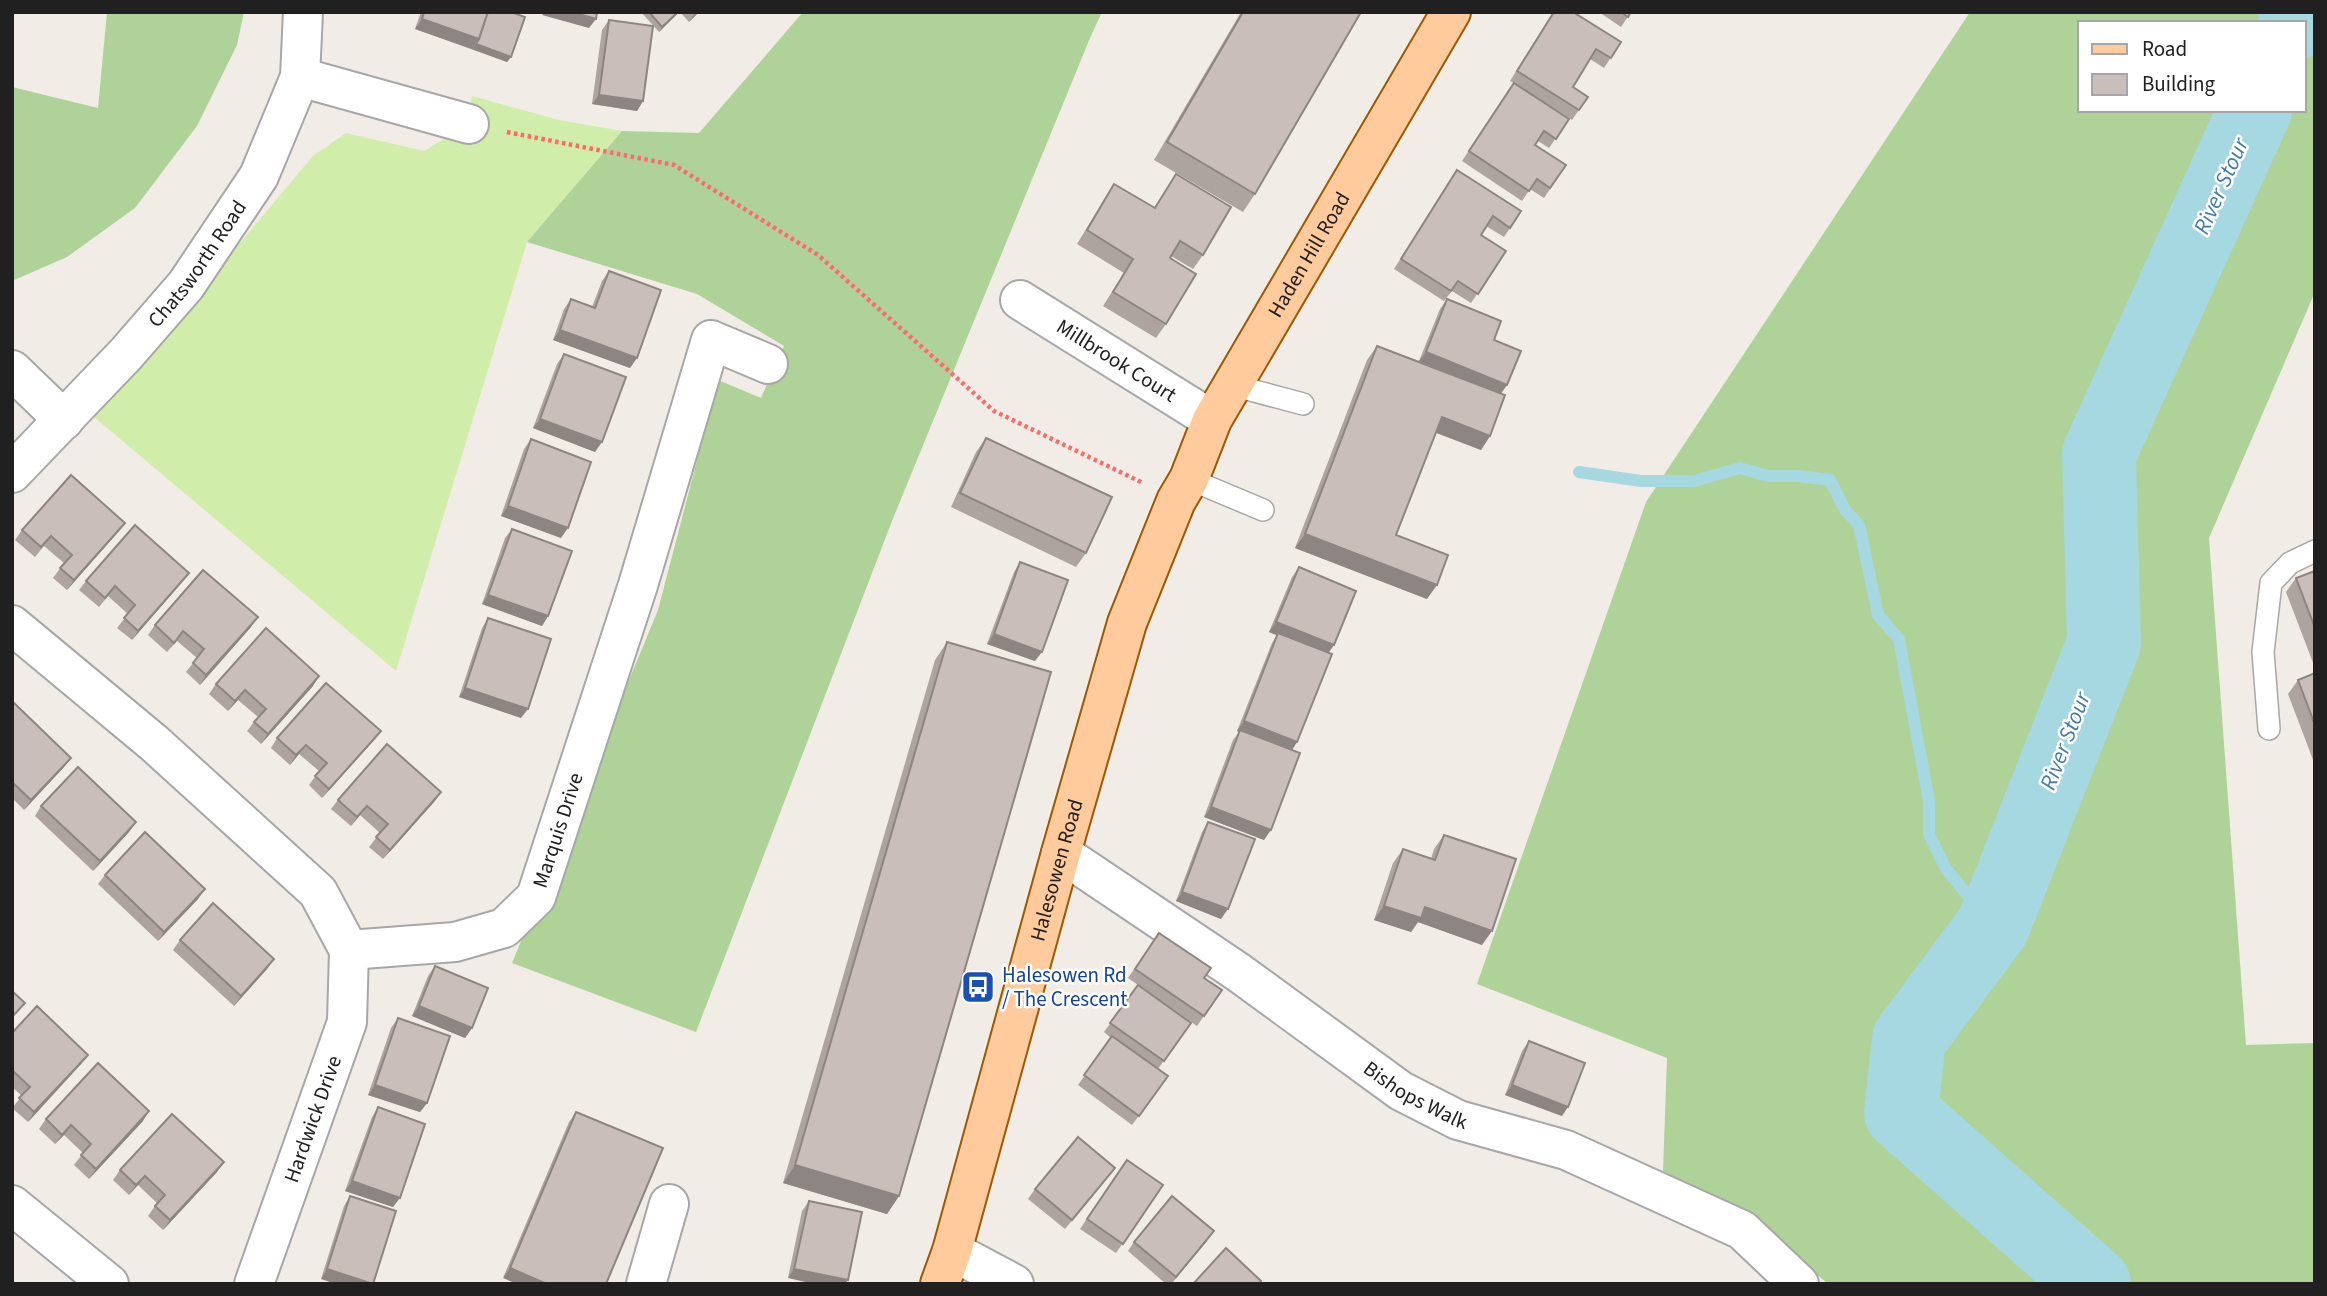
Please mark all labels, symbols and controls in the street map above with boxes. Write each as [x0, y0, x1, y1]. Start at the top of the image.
legend [2078, 21, 2306, 112]
text: Road [2142, 34, 2187, 64]
text: Building [2142, 69, 2216, 99]
water label: River Stour [2185, 131, 2257, 240]
street label: Haden Hill Road [1260, 186, 1357, 323]
street label: Chatsworth Road [141, 194, 254, 334]
street label: Millbrook Court [1051, 312, 1182, 409]
water label: River Stour [2031, 686, 2099, 795]
street label: Marquis Drive [525, 769, 591, 892]
street label: Halesowen Road [1022, 796, 1091, 945]
place label: Halesowen Rd / The Crescent [1002, 960, 1127, 1014]
bus stop icon: Halesowen Rd / The Crescent [959, 968, 997, 1006]
street label: Hardwick Drive [276, 1051, 349, 1187]
street label: Bishops Walk [1357, 1053, 1471, 1137]

